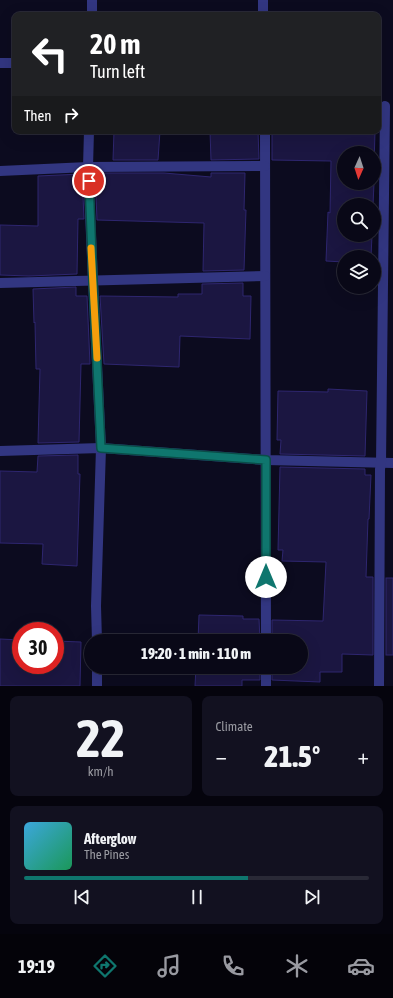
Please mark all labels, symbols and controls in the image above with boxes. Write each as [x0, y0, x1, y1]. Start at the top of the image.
icon: left [24, 28, 76, 80]
text: 20 m [90, 28, 140, 60]
text: Turn left [90, 61, 145, 82]
icon: right [60, 104, 82, 126]
text: Then [24, 107, 52, 124]
north arrow [337, 146, 381, 190]
map controls [337, 146, 381, 294]
pin [72, 164, 106, 198]
icon: arrive [78, 170, 100, 192]
button: search [337, 198, 381, 242]
button: layers [337, 250, 381, 294]
position arrow [245, 556, 287, 598]
speed limit sign: 30 [12, 622, 64, 674]
text: 19:20 · 1 min · 110 m [141, 645, 251, 662]
text: 22 [76, 708, 125, 768]
text: Climate [216, 719, 253, 734]
text: 21.5° [264, 739, 320, 773]
text: − [216, 743, 227, 769]
text: + [358, 743, 369, 769]
text: km/h [88, 764, 114, 779]
text: Afterglow [84, 830, 137, 847]
text: The Pines [84, 847, 129, 862]
icon: previous [71, 886, 93, 908]
icon: pause [186, 886, 208, 908]
icon: next [301, 886, 323, 908]
icon: directions [91, 952, 119, 980]
icon: music [155, 952, 183, 980]
icon: phone [219, 952, 247, 980]
icon: climate [283, 952, 311, 980]
icon: car [347, 952, 375, 980]
text: 19:19 [18, 956, 55, 977]

